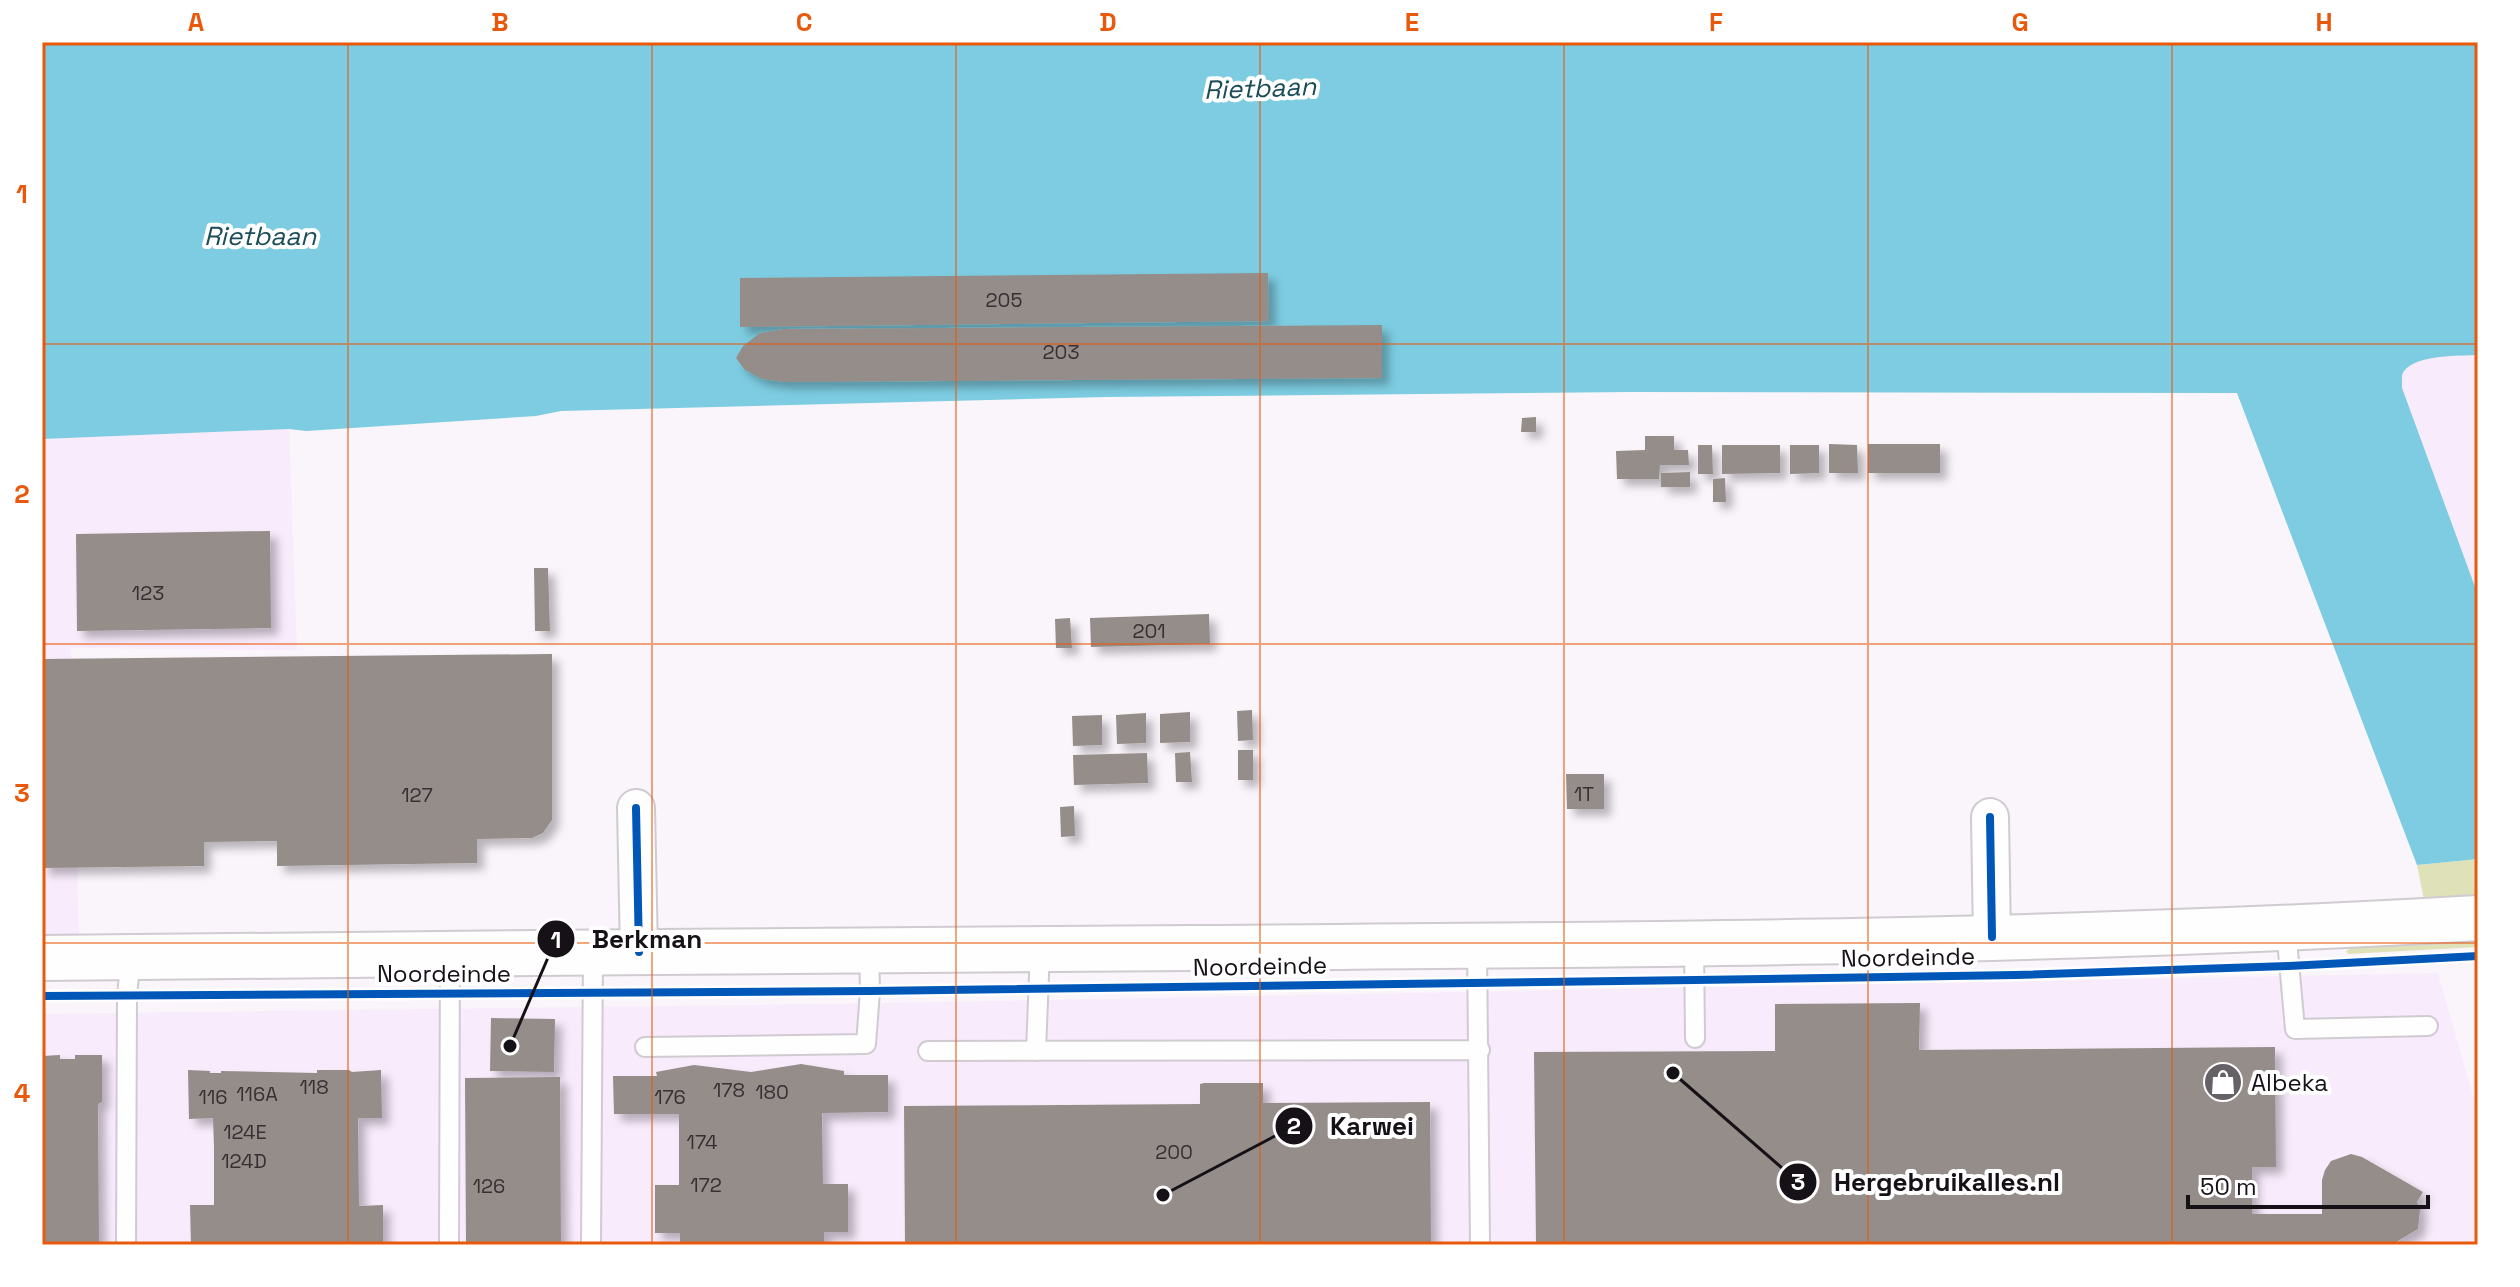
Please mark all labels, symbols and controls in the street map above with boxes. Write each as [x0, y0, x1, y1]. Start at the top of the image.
text: A [188, 5, 205, 39]
text: B [491, 5, 509, 39]
text: C [796, 5, 812, 39]
text: D [1099, 5, 1117, 39]
text: E [1405, 5, 1419, 39]
text: F [1709, 5, 1723, 39]
text: G [2011, 5, 2029, 39]
text: H [2315, 5, 2333, 39]
water label: Rietbaan [1203, 69, 1318, 107]
text: 1 [16, 177, 28, 211]
water label: Rietbaan [204, 219, 317, 253]
house number: 205 [986, 287, 1022, 313]
house number: 203 [1043, 339, 1079, 365]
text: 2 [14, 477, 30, 511]
house number: 123 [132, 580, 164, 606]
house number: 201 [1132, 618, 1166, 644]
text: 3 [14, 776, 30, 810]
house number: 1T [1574, 781, 1594, 807]
house number: 127 [401, 782, 433, 808]
callout: Berkman [536, 914, 718, 964]
text: Berkman [592, 922, 702, 956]
text: 1 [551, 924, 561, 955]
street label: Noordeinde [1841, 940, 1975, 974]
street label: Noordeinde [1193, 949, 1327, 983]
street label: Noordeinde [377, 958, 511, 989]
shop icon: Albeka [2202, 1061, 2244, 1103]
place label: Albeka [2251, 1067, 2328, 1098]
house number: 118 [299, 1074, 329, 1100]
text: 4 [14, 1076, 30, 1110]
house number: 178 [713, 1077, 745, 1103]
house number: 180 [755, 1079, 789, 1105]
house number: 116A [236, 1081, 278, 1107]
house number: 116 [199, 1084, 227, 1110]
house number: 176 [654, 1084, 686, 1110]
callout: Karwei [1274, 1101, 1430, 1151]
text: Karwei [1330, 1109, 1414, 1143]
text: 2 [1287, 1110, 1301, 1141]
house number: 124E [223, 1119, 267, 1145]
house number: 174 [687, 1129, 717, 1155]
house number: 200 [1155, 1139, 1193, 1165]
house number: 124D [221, 1148, 267, 1174]
callout: Hergebruikalles.nl [1778, 1157, 2075, 1207]
scale bar [2188, 1159, 2428, 1209]
text: Hergebruikalles.nl [1834, 1165, 2060, 1199]
text: 3 [1791, 1166, 1805, 1197]
text: 50 m [2200, 1171, 2257, 1202]
house number: 172 [690, 1172, 722, 1198]
house number: 126 [473, 1173, 505, 1199]

